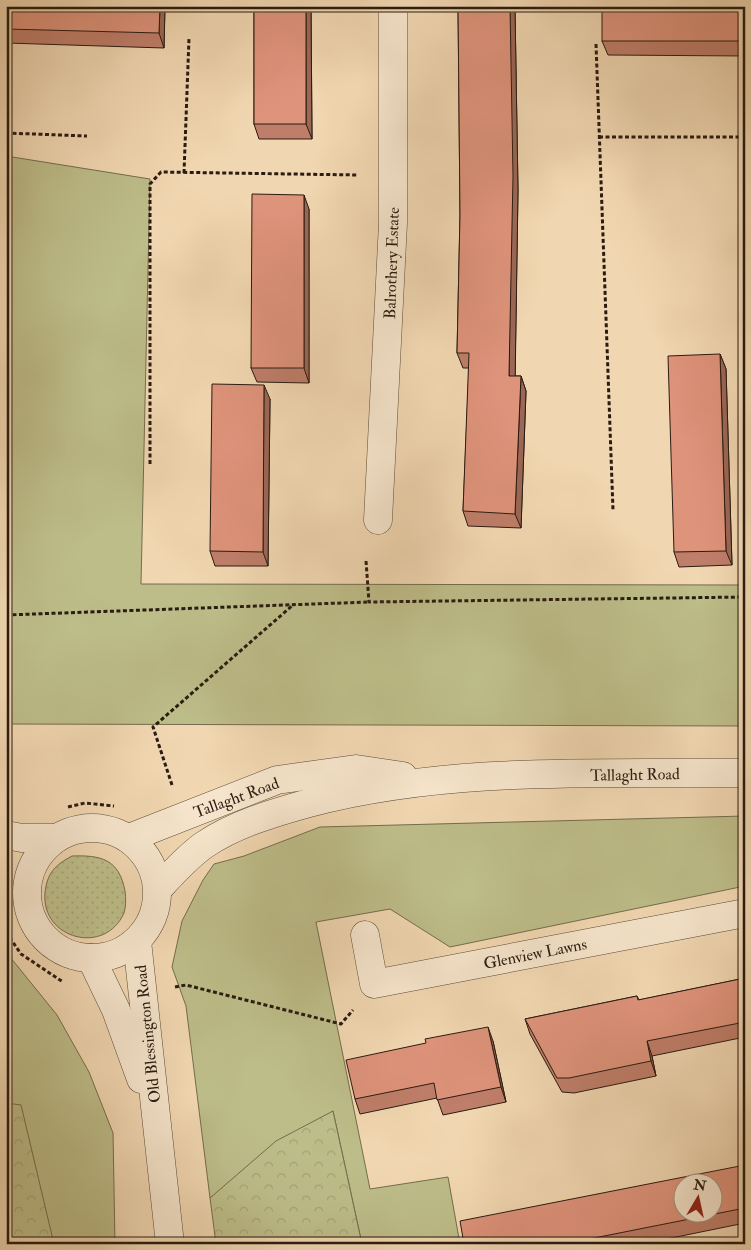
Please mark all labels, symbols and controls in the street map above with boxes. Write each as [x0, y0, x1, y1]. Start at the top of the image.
street label: Balrothery Estate [380, 206, 404, 319]
street label: Tallaght Road [590, 764, 680, 786]
street label: Tallaght Road [191, 773, 282, 823]
street label: Glenview Lawns [482, 934, 589, 974]
street label: Old Blessington Road [131, 964, 165, 1104]
north arrow [674, 1172, 724, 1222]
text: N [691, 1176, 708, 1195]

